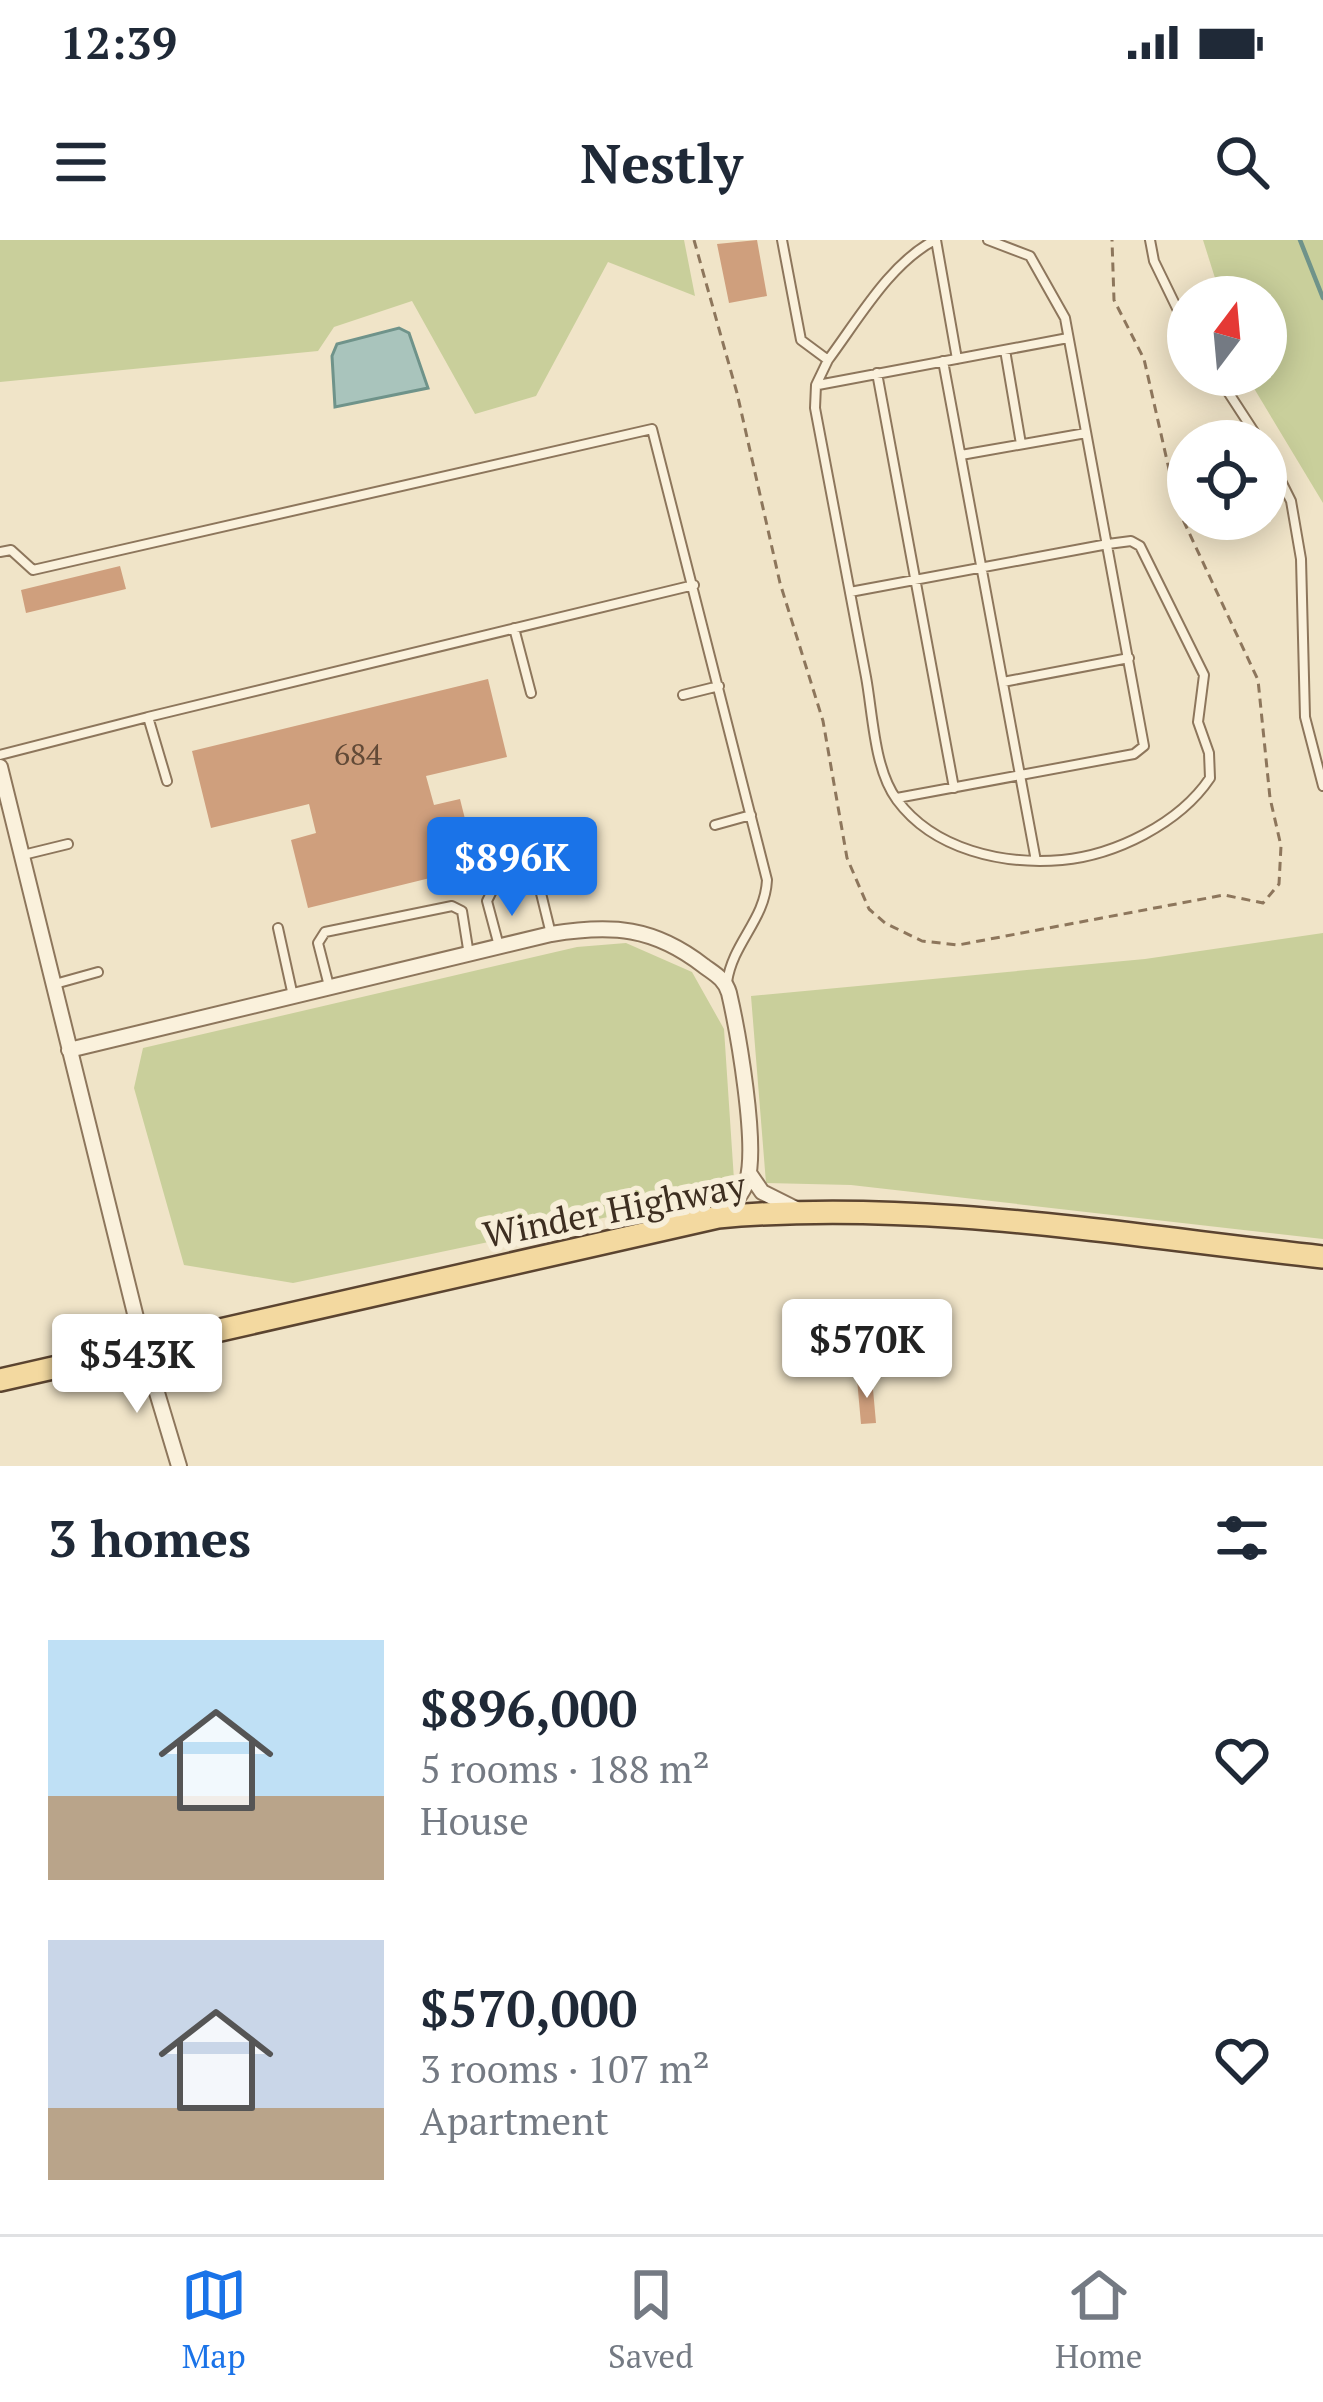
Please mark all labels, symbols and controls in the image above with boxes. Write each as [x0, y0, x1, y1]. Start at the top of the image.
text: 12:39 [60, 12, 177, 72]
text: Nestly [580, 127, 743, 198]
icon: menu [48, 129, 114, 195]
icon: search [1209, 129, 1275, 195]
north arrow [1167, 276, 1287, 396]
map controls [1167, 276, 1287, 540]
button: locate [1167, 420, 1287, 540]
house number: 684 [334, 734, 382, 774]
pin: $896K [428, 817, 596, 919]
text: $896K [454, 830, 570, 882]
street label: Winder Highway [479, 1160, 750, 1257]
pin: $570K [783, 1299, 951, 1401]
text: $570K [809, 1312, 925, 1364]
pin: $543K [53, 1314, 221, 1416]
text: $543K [79, 1327, 195, 1379]
text: 3 homes [48, 1504, 251, 1572]
icon: filters [1209, 1505, 1275, 1571]
text: $896,000 [420, 1674, 637, 1742]
icon: home [144, 1688, 288, 1832]
icon: heart [1209, 1727, 1275, 1793]
text: 5 rooms · 188 m² [420, 1742, 710, 1794]
text: House [420, 1794, 529, 1846]
text: $570,000 [420, 1974, 637, 2042]
icon: home [144, 1988, 288, 2132]
icon: heart [1209, 2027, 1275, 2093]
text: 3 rooms · 107 m² [420, 2042, 710, 2094]
text: Apartment [420, 2094, 609, 2146]
tab: Map [181, 2262, 247, 2377]
tab: Saved [608, 2262, 694, 2377]
tab: Home [1055, 2262, 1142, 2377]

